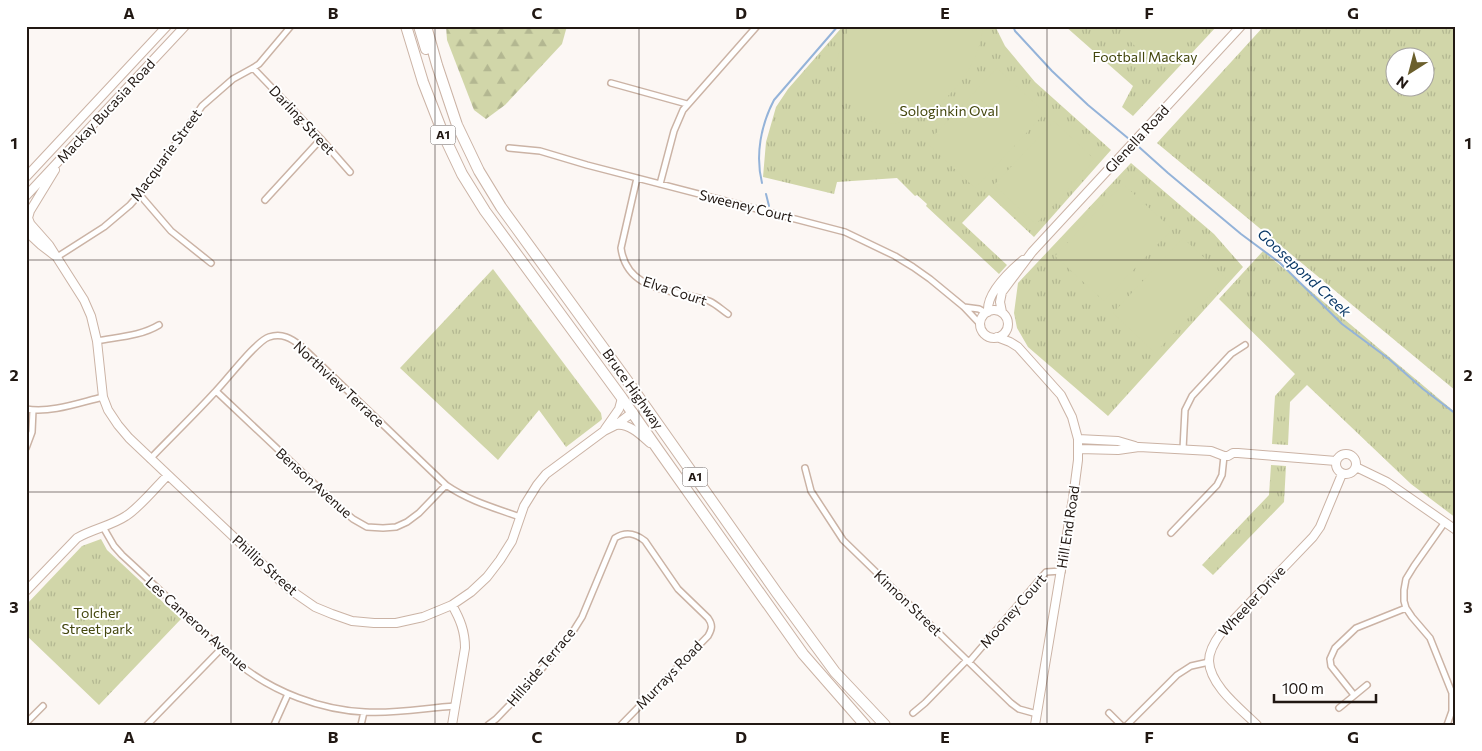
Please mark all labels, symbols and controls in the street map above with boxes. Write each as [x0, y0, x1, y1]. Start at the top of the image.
text: A [123, 3, 135, 22]
text: B [328, 3, 339, 22]
text: C [532, 3, 543, 22]
text: D [735, 3, 747, 22]
text: E [940, 3, 950, 22]
text: F [1144, 3, 1154, 22]
text: G [1347, 3, 1359, 22]
park label: Football Mackay [1093, 48, 1198, 65]
north arrow [1384, 48, 1434, 98]
street label: Mackay Bucasia Road [53, 55, 158, 166]
text: N [1393, 73, 1411, 93]
street label: Darling Street [266, 82, 339, 158]
street label: Glenella Road [1101, 101, 1172, 176]
park label: Sologinkin Oval [900, 102, 998, 119]
street label: Macquarie Street [126, 105, 205, 204]
road number: A1 [430, 126, 456, 144]
text: 1 [10, 133, 18, 152]
text: 1 [1464, 133, 1472, 152]
street label: Sweeney Court [698, 186, 795, 225]
water label: Goosepond Creek [1254, 224, 1356, 321]
street label: Elva Court [641, 272, 709, 309]
street label: Northview Terrace [290, 337, 388, 430]
street label: Bruce Highway [599, 345, 667, 432]
text: 2 [9, 365, 19, 384]
text: 2 [1463, 365, 1473, 384]
street label: Benson Avenue [273, 444, 356, 521]
road number: A1 [682, 468, 708, 487]
street label: Hill End Road [1053, 484, 1082, 570]
street label: Phillip Street [229, 531, 302, 598]
street label: Wheeler Drive [1215, 562, 1289, 639]
street label: Kinnon Street [871, 566, 946, 639]
street label: Mooney Court [976, 570, 1050, 651]
street label: Les Cameron Avenue [143, 573, 252, 674]
text: 3 [9, 597, 19, 616]
text: 3 [1463, 597, 1473, 616]
park label: Tolcher Street park [61, 604, 133, 637]
street label: Hillside Terrace [503, 624, 578, 709]
street label: Murrays Road [632, 637, 705, 712]
scale bar [1274, 671, 1377, 703]
text: 100 m [1282, 679, 1324, 697]
text: A [123, 727, 135, 746]
text: B [328, 727, 339, 746]
text: C [532, 727, 543, 746]
text: D [735, 727, 747, 746]
text: E [940, 727, 950, 746]
text: F [1144, 727, 1154, 746]
text: G [1347, 727, 1359, 746]

